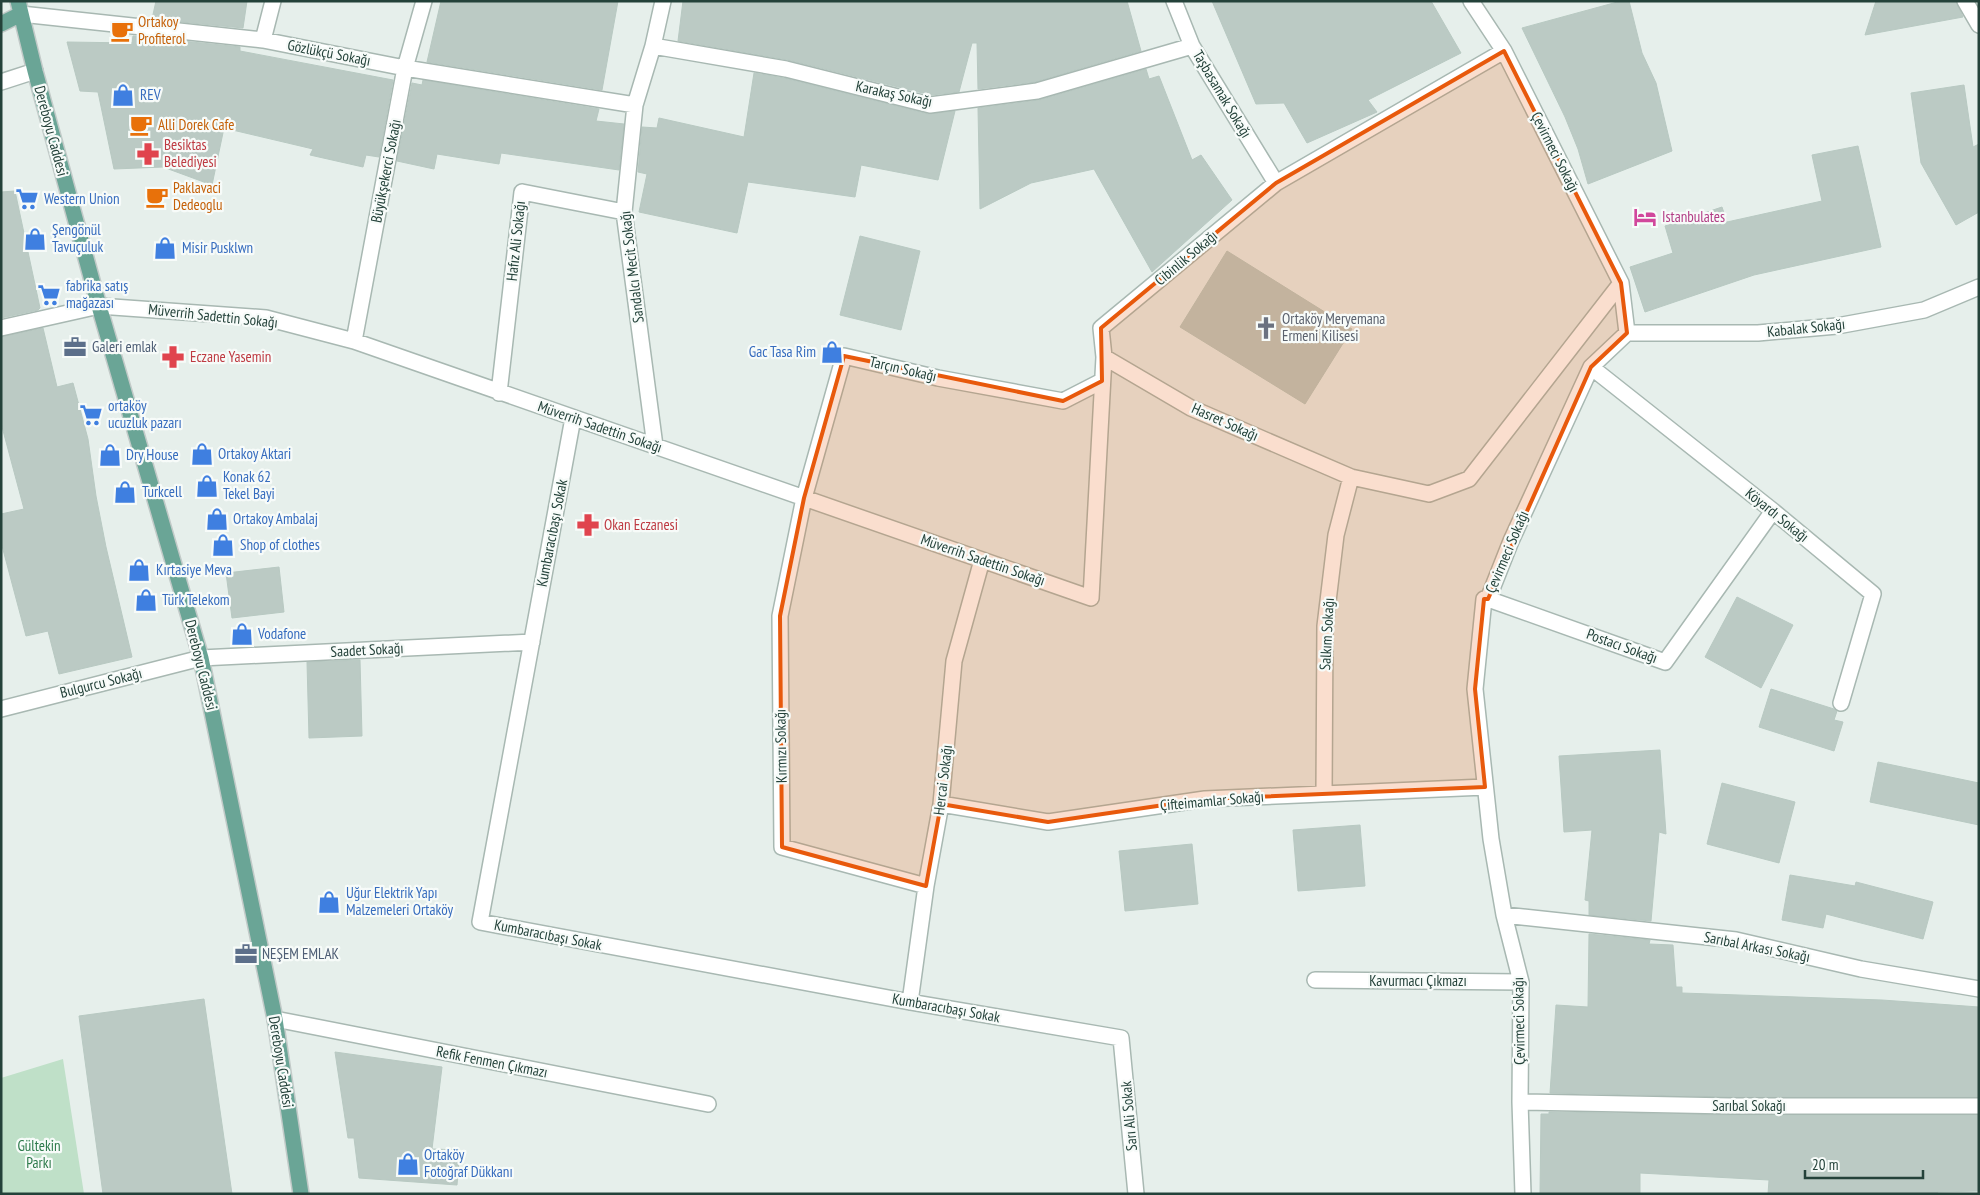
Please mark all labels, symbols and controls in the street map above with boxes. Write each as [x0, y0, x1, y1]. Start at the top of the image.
place label: Ortakoy Profiterol [138, 12, 186, 48]
cafe icon: Ortakoy Profiterol [109, 18, 135, 44]
street label: Gözlükçü Sokağı [286, 35, 372, 70]
street label: Taşbasamak Sokağı [1189, 46, 1256, 141]
street label: Karakaş Sokağı [854, 76, 934, 111]
shop icon: REV [110, 82, 136, 108]
street label: Dereboyu Caddesi [30, 84, 73, 178]
place label: REV [140, 85, 161, 104]
street label: Çevirmeci Sokağı [1527, 108, 1584, 195]
cafe icon: Alli Dorek Cafe [128, 112, 154, 138]
place label: Alli Dorek Cafe [158, 115, 234, 134]
street label: Büyükşekerci Sokağı [366, 118, 405, 224]
place label: Besiktas Belediyesi [164, 135, 217, 171]
pharmacy icon: Besiktas Belediyesi [135, 141, 161, 167]
place label: Paklavaci Dedeoglu [173, 178, 223, 214]
cafe icon: Paklavaci Dedeoglu [144, 184, 170, 210]
supermarket icon: Western Union [14, 186, 40, 212]
place label: Western Union [44, 189, 120, 208]
street label: Hafız Ali Sokağı [502, 200, 529, 282]
hotel icon: Istanbulates [1632, 204, 1658, 230]
place label: Istanbulates [1662, 207, 1725, 226]
street label: Sandalcı Mecit Sokağı [615, 210, 648, 324]
place label: Şengönül Tavuçuluk [52, 220, 104, 256]
shop icon: Şengönül Tavuçuluk [22, 226, 48, 252]
street label: Cibinlik Sokağı [1150, 226, 1221, 289]
shop icon: Misir Pusklwn [152, 235, 178, 261]
place label: Misir Pusklwn [182, 238, 253, 257]
place label: fabrika satış mağazası [66, 276, 128, 312]
supermarket icon: fabrika satış mağazası [36, 282, 62, 308]
street label: Müverrih Sadettin Sokağı [147, 299, 279, 332]
place label: Ortaköy Meryemana Ermeni Kilisesi [1282, 309, 1385, 345]
street label: Kabalak Sokağı [1766, 314, 1846, 341]
church icon: Ortaköy Meryemana Ermeni Kilisesi [1253, 315, 1279, 341]
office icon: Galeri emlak [62, 334, 88, 360]
place label: Galeri emlak [92, 337, 157, 356]
shop icon: Gac Tasa Rim [819, 339, 845, 365]
place label: Gac Tasa Rim [749, 342, 816, 361]
pharmacy icon: Eczane Yasemin [160, 344, 186, 370]
place label: Eczane Yasemin [190, 347, 271, 366]
street label: Tarçın Sokağı [868, 352, 939, 385]
place label: ortaköy ucuzluk pazarı [108, 396, 182, 432]
street label: Müverrih Sadettin Sokağı [536, 396, 665, 457]
street label: Hasret Sokağı [1189, 398, 1262, 445]
supermarket icon: ortaköy ucuzluk pazarı [78, 402, 104, 428]
shop icon: Ortakoy Aktari [189, 441, 215, 467]
shop icon: Dry House [97, 442, 123, 468]
place label: Ortakoy Aktari [218, 444, 291, 463]
place label: Dry House [126, 445, 179, 464]
place label: Konak 62 Tekel Bayi [223, 467, 275, 503]
shop icon: Konak 62 Tekel Bayi [194, 473, 220, 499]
street label: Kumbaracıbaşı Sokak [532, 477, 571, 588]
shop icon: Turkcell [112, 479, 138, 505]
place label: Turkcell [142, 482, 182, 501]
street label: Köyardı Sokağı [1742, 483, 1813, 546]
shop icon: Ortakoy Ambalaj [204, 506, 230, 532]
street label: Çevirmeci Sokağı [1481, 508, 1532, 596]
place label: Ortakoy Ambalaj [233, 509, 318, 528]
pharmacy icon: Okan Eczanesi [575, 512, 601, 538]
place label: Okan Eczanesi [604, 515, 678, 534]
street label: Müverrih Sadettin Sokağı [919, 529, 1048, 590]
shop icon: Shop of clothes [210, 532, 236, 558]
place label: Shop of clothes [240, 535, 320, 554]
shop icon: Kırtasiye Meva [126, 557, 152, 583]
place label: Kırtasiye Meva [156, 560, 232, 579]
shop icon: Türk Telekom [133, 587, 159, 613]
place label: Türk Telekom [162, 590, 230, 609]
street label: Salkım Sokağı [1315, 597, 1338, 671]
street label: Dereboyu Caddesi [181, 618, 222, 712]
shop icon: Vodafone [229, 621, 255, 647]
place label: Vodafone [257, 624, 306, 643]
street label: Postacı Sokağı [1584, 624, 1660, 667]
street label: Saadet Sokağı [330, 638, 404, 661]
street label: Bulgurcu Sokağı [58, 663, 144, 702]
street label: Kırmızı Sokağı [770, 709, 791, 783]
street label: Hercai Sokağı [929, 744, 956, 816]
street label: Çifteimamlar Sokağı [1159, 787, 1265, 814]
place label: Uğur Elektrik Yapı Malzemeleri Ortaköy [346, 883, 453, 919]
shop icon: Uğur Elektrik Yapı Malzemeleri Ortaköy [316, 889, 342, 915]
street label: Kumbaracıbaşı Sokak [493, 915, 604, 954]
street label: Sarıbal Arkası Sokağı [1702, 927, 1812, 966]
office icon: NEŞEM EMLAK [233, 941, 259, 967]
place label: NEŞEM EMLAK [262, 944, 339, 963]
street label: Kavurmacı Çıkmazı [1369, 971, 1467, 990]
street label: Çevirmeci Sokağı [1508, 977, 1529, 1065]
street label: Kumbaracıbaşı Sokak [891, 989, 1002, 1026]
street label: Dereboyu Caddesi [265, 1015, 298, 1109]
street label: Refik Fenmen Çıkmazı [435, 1041, 549, 1082]
street label: Sarı Ali Sokak [1116, 1080, 1141, 1152]
street label: Sarıbal Sokağı [1712, 1096, 1786, 1115]
park label: Gültekin Parkı [17, 1136, 61, 1172]
place label: Ortaköy Fotoğraf Dükkanı [424, 1145, 513, 1181]
scale bar [1805, 1148, 1922, 1180]
shop icon: Ortaköy Fotoğraf Dükkanı [395, 1151, 421, 1177]
text: 20 m [1812, 1155, 1838, 1174]

